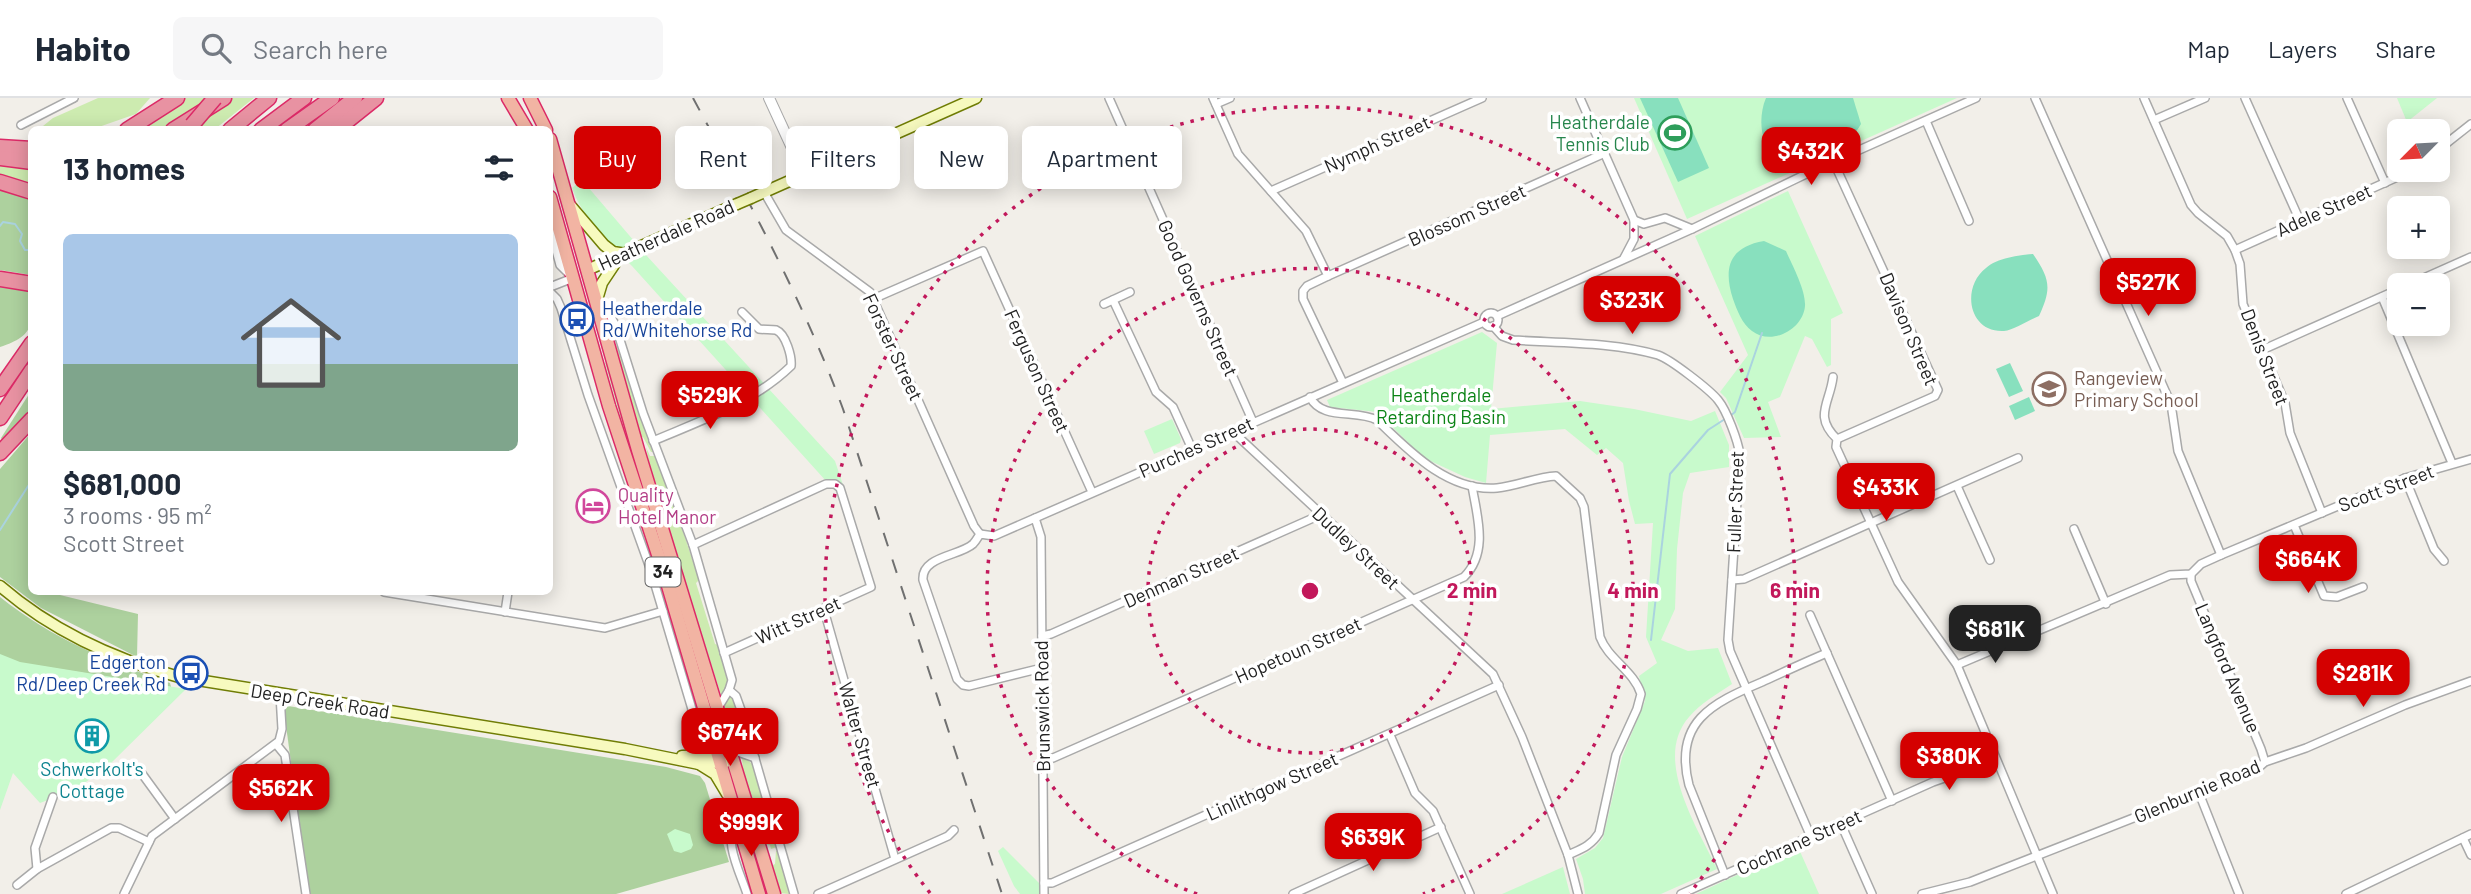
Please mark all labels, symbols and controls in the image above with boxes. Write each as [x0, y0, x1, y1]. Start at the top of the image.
search box [173, 17, 663, 80]
text: Habito [35, 28, 131, 68]
icon: search [197, 29, 235, 67]
text: Search here [253, 33, 388, 64]
text: Map [2187, 34, 2230, 63]
text: Layers [2268, 34, 2337, 63]
text: Share [2375, 34, 2436, 63]
street label: Nymph Street [1320, 110, 1433, 177]
place label: Heatherdale Tennis Club [1549, 110, 1650, 155]
sports icon: Heatherdale Tennis Club [1656, 114, 1694, 152]
north arrow [2387, 119, 2450, 182]
map controls [2387, 119, 2450, 336]
chip: Buy [574, 126, 661, 189]
chip: Rent [675, 126, 772, 189]
chip: Filters [786, 126, 900, 189]
chip: New [914, 126, 1008, 189]
chip: Apartment [1022, 126, 1182, 189]
pin: $432K [1762, 127, 1860, 187]
text: $432K [1778, 136, 1844, 164]
icon: filters [480, 149, 518, 187]
text: 13 homes [63, 150, 185, 186]
street label: Blossom Street [1404, 178, 1529, 251]
street label: Adele Street [2273, 178, 2375, 241]
street label: Heatherdale Road [594, 194, 737, 275]
button: + [2387, 196, 2450, 259]
street label: Good Governs Street [1154, 216, 1243, 380]
pin: $527K [2099, 258, 2197, 318]
text: $527K [2116, 267, 2180, 295]
street label: Davison Street [1875, 269, 1944, 389]
button: − [2387, 273, 2450, 336]
pin: $323K [1583, 276, 1681, 336]
icon: home [228, 280, 354, 406]
text: $323K [1600, 285, 1664, 313]
street label: Forster Street [859, 289, 928, 404]
place label: Heatherdale Rd/Whitehorse Rd [602, 296, 752, 341]
bus stop icon: Heatherdale Rd/Whitehorse Rd [558, 300, 596, 338]
street label: Denis Street [2236, 305, 2294, 408]
street label: Ferguson Street [1000, 306, 1075, 436]
place label: Rangeview Primary School [2074, 366, 2199, 411]
school or university icon: Rangeview Primary School [2030, 370, 2068, 408]
pin: $529K [661, 372, 759, 431]
text: $529K [677, 380, 743, 408]
park label: Heatherdale Retarding Basin [1376, 383, 1506, 428]
street label: Purches Street [1135, 411, 1257, 482]
street label: Fuller Street [1721, 451, 1748, 553]
street label: Scott Street [2335, 459, 2437, 516]
pin: $433K [1837, 464, 1935, 523]
text: $681,000 [63, 465, 181, 501]
text: $433K [1853, 472, 1919, 500]
place label: Quality Hotel Manor [618, 483, 716, 528]
hotel icon: Quality Hotel Manor [574, 487, 612, 525]
text: 3 rooms · 95 m² [63, 501, 212, 529]
street label: Dudley Street [1308, 501, 1405, 594]
text: Scott Street [63, 529, 185, 557]
pin: $664K [2259, 536, 2357, 595]
street label: Denman Street [1120, 541, 1242, 612]
text: $664K [2275, 544, 2341, 572]
road number: 34 [646, 558, 680, 586]
text: 2 min [1447, 577, 1497, 602]
text: 4 min [1607, 577, 1659, 602]
text: 6 min [1770, 577, 1820, 602]
centre of rings [1298, 579, 1322, 603]
street label: Witt Street [752, 591, 844, 649]
street label: Langford Avenue [2191, 600, 2266, 736]
pin: $681K [1946, 606, 2044, 665]
street label: Hopetoun Street [1231, 611, 1365, 688]
text: $681K [1965, 614, 2025, 642]
street label: Brunswick Road [1029, 640, 1054, 772]
place label: Edgerton Rd/Deep Creek Rd [16, 650, 166, 695]
pin: $281K [2314, 650, 2412, 709]
bus stop icon: Edgerton Rd/Deep Creek Rd [172, 654, 210, 692]
text: $281K [2333, 658, 2393, 686]
street label: Deep Creek Road [249, 678, 391, 723]
street label: Walter Street [834, 679, 887, 791]
pin: $674K [681, 708, 779, 768]
building icon: Schwerkolt's Cottage [73, 717, 111, 755]
text: $674K [697, 717, 763, 745]
pin: $380K [1900, 732, 1998, 792]
text: $380K [1916, 741, 1982, 769]
street label: Linlithgow Street [1202, 746, 1341, 825]
street label: Glenburnie Road [2130, 754, 2263, 827]
place label: Schwerkolt's Cottage [40, 757, 144, 802]
pin: $562K [232, 764, 330, 824]
text: $562K [248, 773, 314, 801]
pin: $999K [702, 798, 800, 858]
street label: Cochrane Street [1733, 804, 1865, 879]
text: $999K [719, 807, 783, 835]
pin: $639K [1324, 814, 1422, 873]
text: $639K [1341, 822, 1405, 850]

